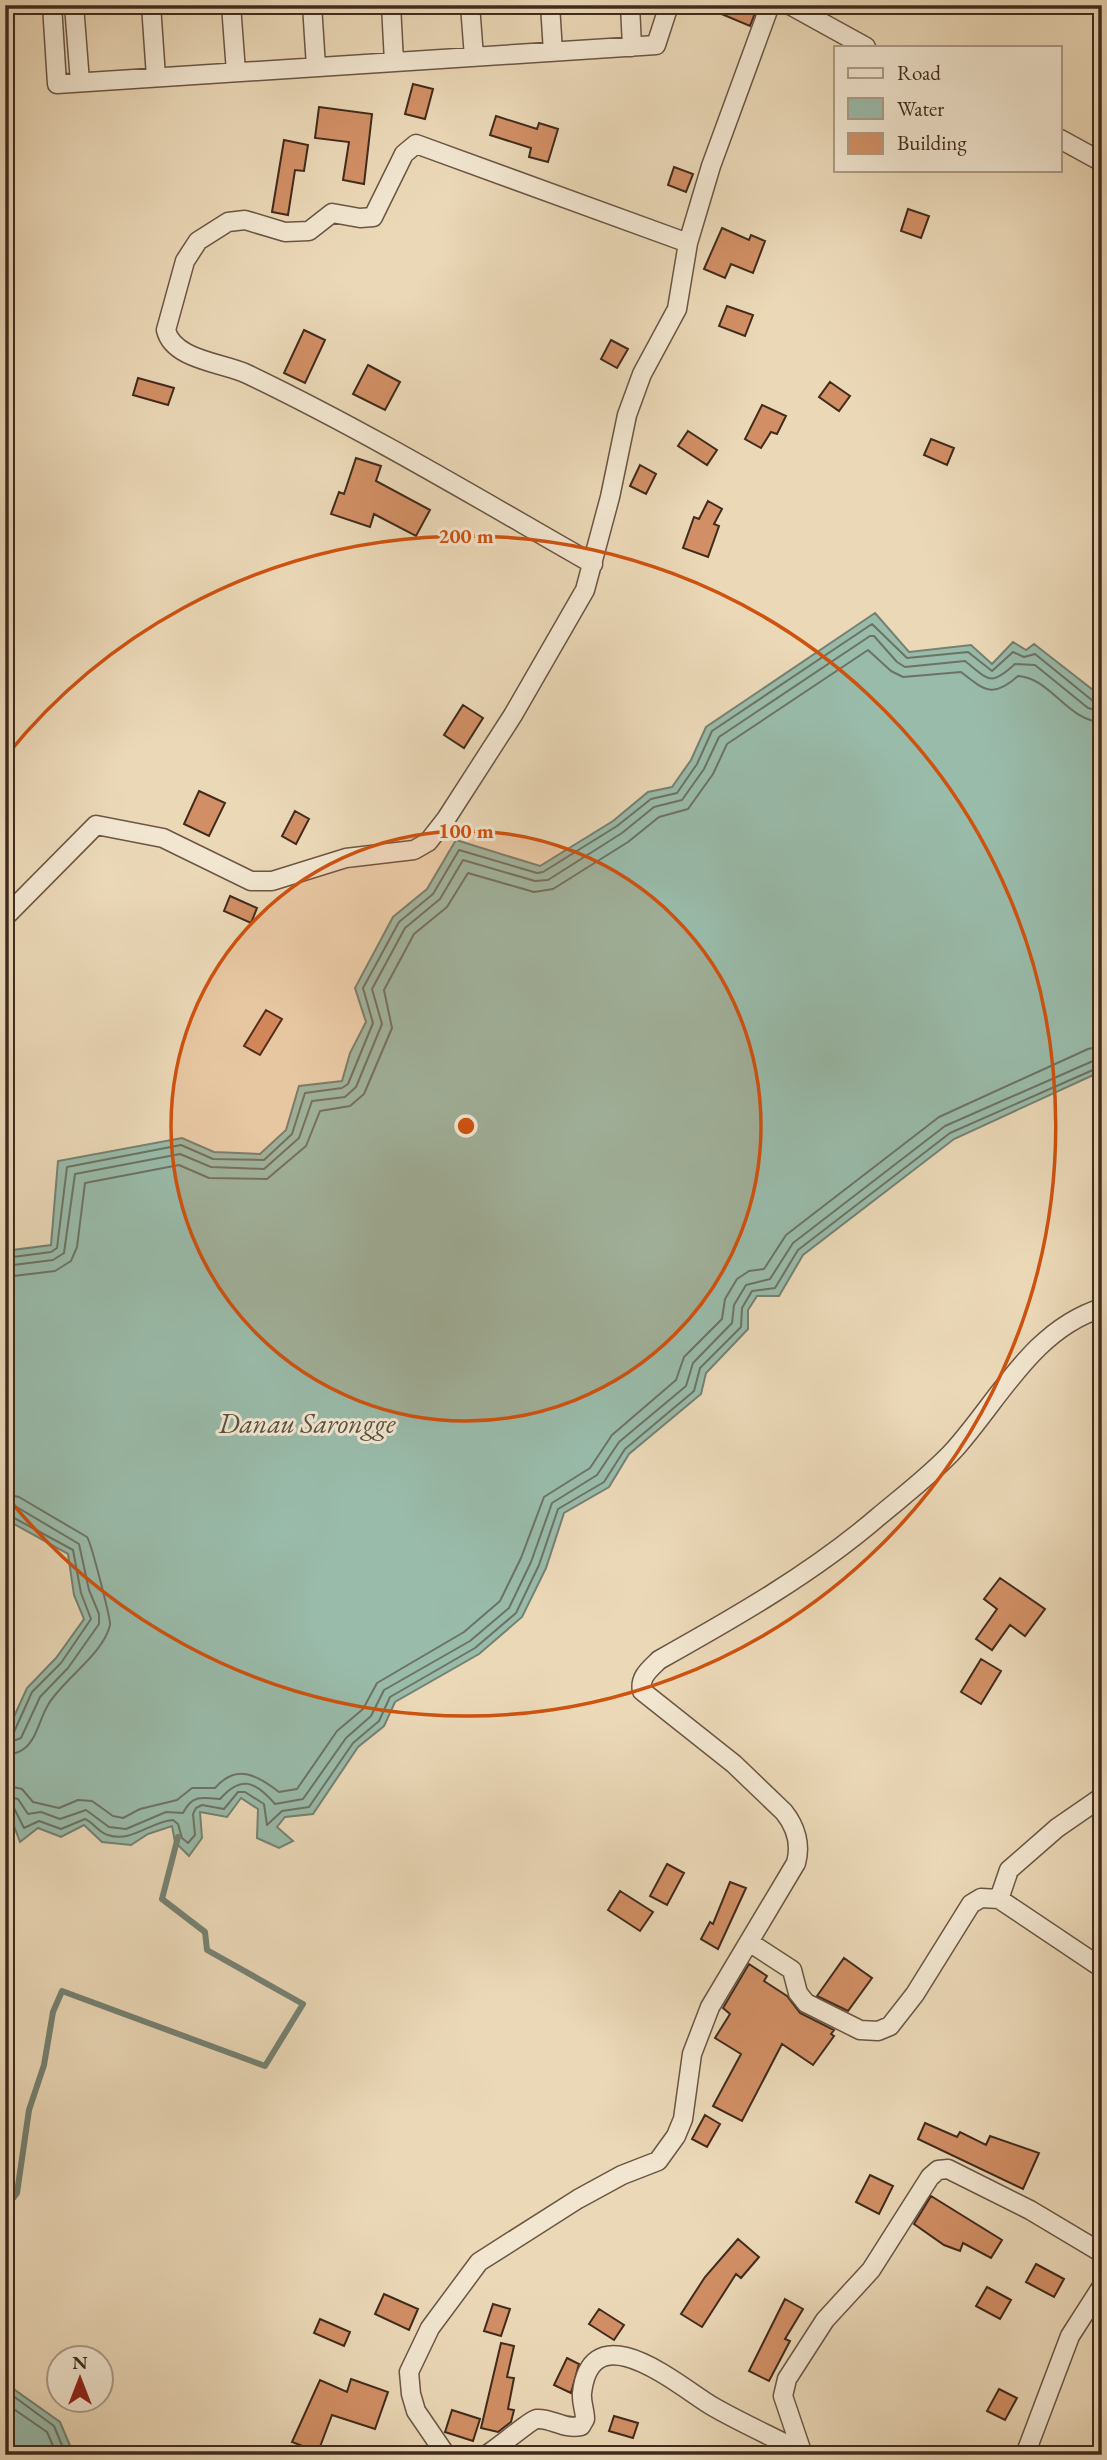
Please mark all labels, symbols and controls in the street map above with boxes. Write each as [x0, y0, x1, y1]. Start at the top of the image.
legend [834, 46, 1062, 172]
text: Road [897, 59, 941, 86]
text: Water [897, 95, 944, 122]
text: Building [897, 129, 967, 156]
text: 200 m [438, 522, 494, 549]
text: 100 m [438, 817, 494, 844]
centre of rings [454, 1114, 478, 1138]
water label: Danau Sarongge [217, 1405, 396, 1441]
north arrow [46, 2344, 116, 2414]
text: N [72, 2350, 88, 2375]

